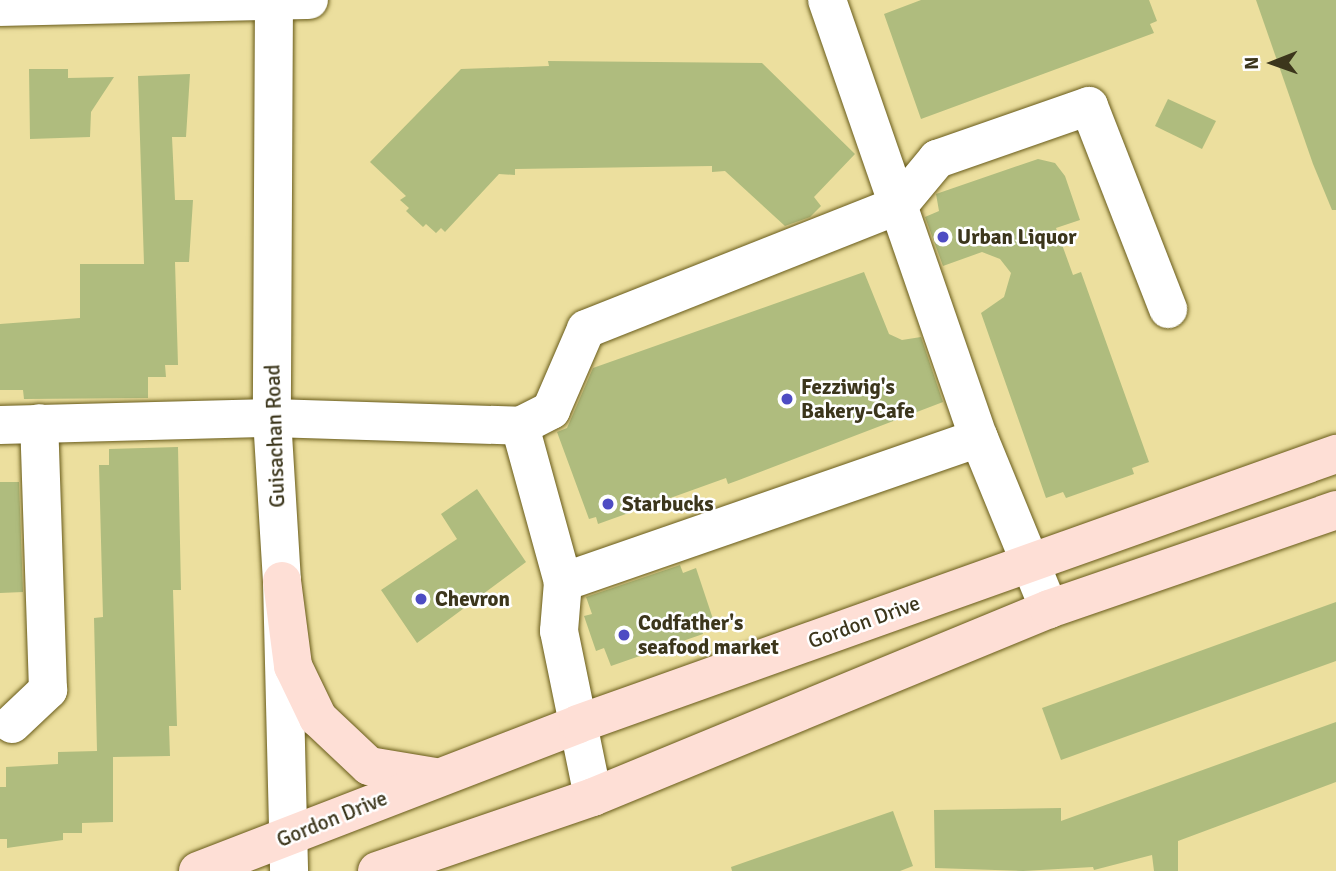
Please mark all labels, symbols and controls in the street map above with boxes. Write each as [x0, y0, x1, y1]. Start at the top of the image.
north arrow [1238, 28, 1308, 98]
text: N [1240, 57, 1264, 70]
place label: Urban Liquor [957, 224, 1077, 250]
marker: Urban Liquor [935, 229, 951, 245]
street label: Guisachan Road [260, 364, 290, 508]
place label: Fezziwig's Bakery-Cafe [801, 374, 915, 424]
marker: Fezziwig's Bakery-Cafe [779, 391, 795, 407]
place label: Starbucks [622, 491, 714, 517]
marker: Starbucks [600, 496, 616, 512]
place label: Chevron [435, 586, 510, 612]
street label: Gordon Drive [805, 590, 923, 654]
marker: Chevron [413, 591, 429, 607]
place label: Codfather's seafood market [638, 610, 779, 660]
marker: Codfather's seafood market [616, 627, 632, 643]
street label: Gordon Drive [273, 785, 391, 853]

